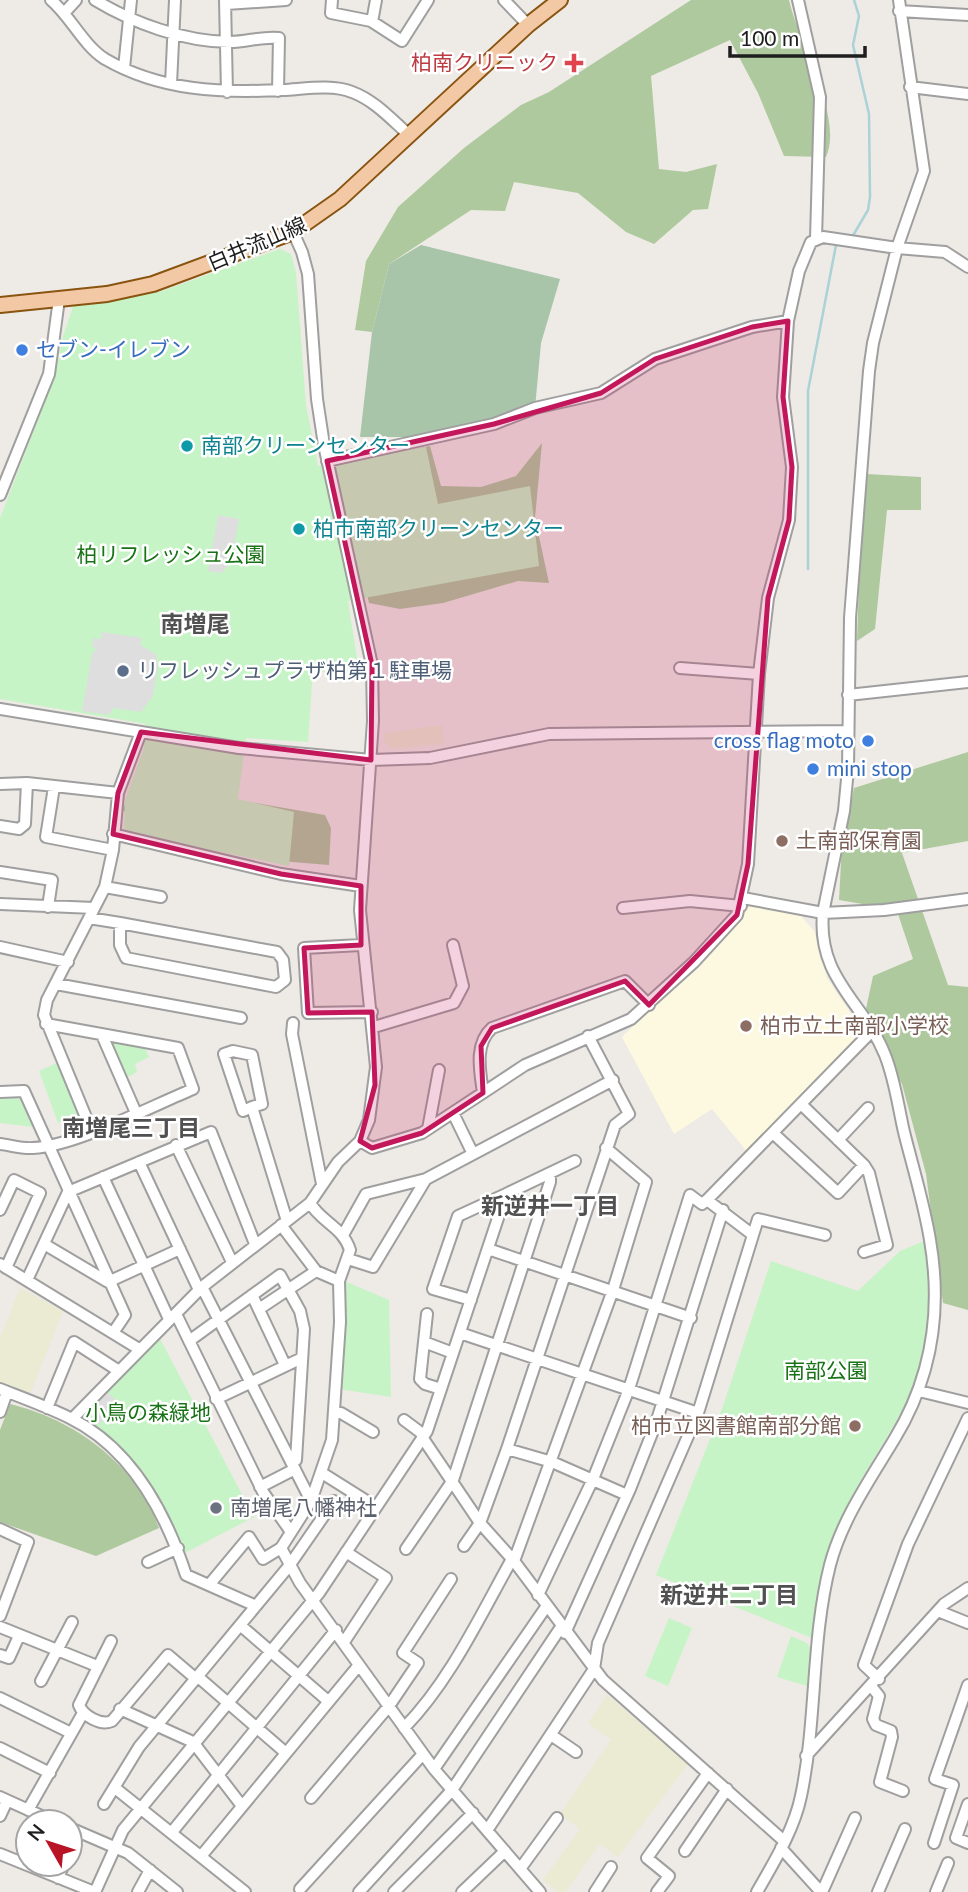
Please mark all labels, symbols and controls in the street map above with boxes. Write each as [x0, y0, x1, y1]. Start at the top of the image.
scale bar [730, 14, 865, 58]
text: 100 m [740, 25, 799, 50]
place label: 柏南クリニック [411, 49, 558, 74]
marker: 柏南クリニック [564, 53, 584, 73]
street label: 白井流山線 [203, 211, 310, 275]
place label: セブン-イレブン [36, 336, 191, 361]
marker: セブン-イレブン [14, 342, 30, 358]
place label: 南部クリーンセンター [201, 432, 410, 457]
marker: 南部クリーンセンター [179, 438, 195, 454]
place label: 柏市南部クリーンセンター [313, 515, 564, 540]
marker: 柏市南部クリーンセンター [291, 521, 307, 537]
park label: 柏リフレッシュ公園 [77, 541, 266, 566]
district label: 南増尾 [161, 609, 230, 637]
place label: リフレッシュプラザ柏第１駐車場 [137, 657, 452, 682]
marker: リフレッシュプラザ柏第１駐車場 [115, 663, 131, 679]
place label: cross flag moto [714, 727, 854, 752]
marker: cross flag moto [860, 733, 876, 749]
place label: mini stop [827, 755, 912, 780]
marker: mini stop [805, 761, 821, 777]
place label: 土南部保育園 [796, 827, 922, 852]
marker: 土南部保育園 [774, 833, 790, 849]
place label: 柏市立土南部小学校 [760, 1012, 949, 1037]
marker: 柏市立土南部小学校 [738, 1018, 754, 1034]
district label: 南増尾三丁目 [62, 1113, 200, 1141]
district label: 新逆井一丁目 [481, 1191, 619, 1219]
park label: 南部公園 [784, 1357, 868, 1382]
park label: 小鳥の森緑地 [85, 1399, 211, 1424]
place label: 柏市立図書館南部分館 [631, 1412, 841, 1437]
marker: 柏市立図書館南部分館 [847, 1418, 863, 1434]
place label: 南増尾八幡神社 [230, 1494, 377, 1519]
marker: 南増尾八幡神社 [208, 1500, 224, 1516]
district label: 新逆井二丁目 [660, 1580, 798, 1608]
north arrow [14, 1808, 84, 1878]
text: N [22, 1819, 49, 1845]

